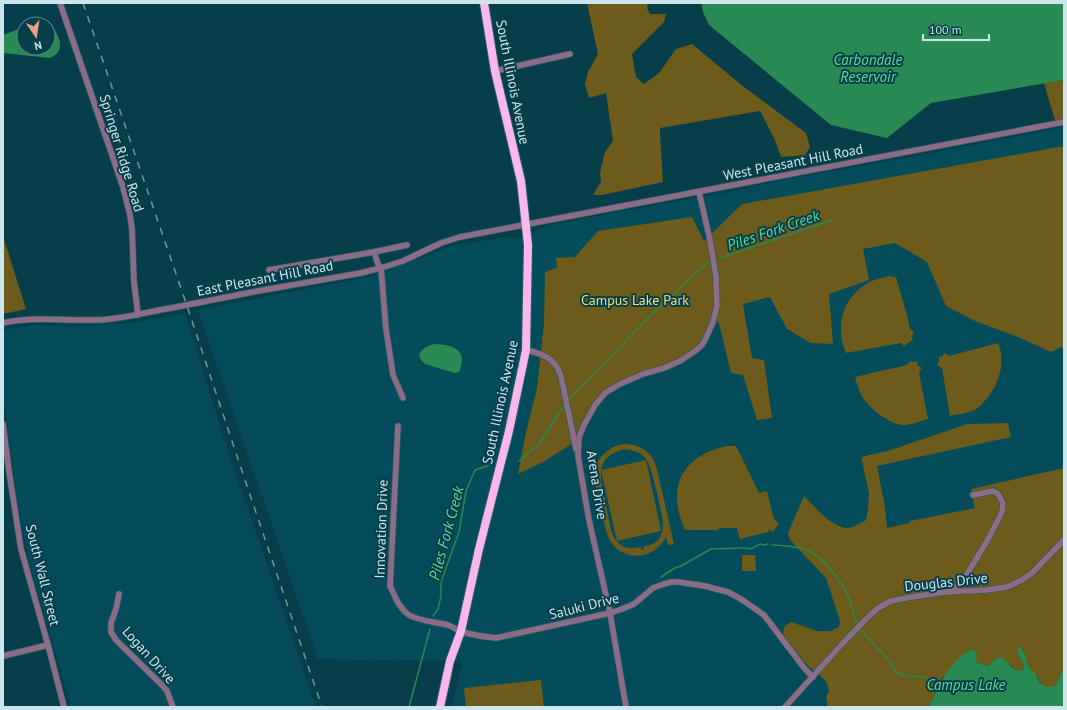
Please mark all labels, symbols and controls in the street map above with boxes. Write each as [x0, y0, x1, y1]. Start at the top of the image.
north arrow [16, 16, 56, 56]
scale bar [923, 16, 989, 42]
street label: South Illinois Avenue [492, 18, 534, 146]
text: 100 m [929, 22, 962, 37]
text: N [33, 38, 43, 53]
water label: Carbondale Reservoir [834, 50, 902, 86]
street label: Springer Ridge Road [96, 92, 148, 214]
street label: West Pleasant Hill Road [722, 140, 864, 184]
water label: Piles Fork Creek [724, 205, 823, 255]
street label: East Pleasant Hill Road [195, 256, 335, 300]
park label: Campus Lake Park [581, 291, 689, 309]
street label: South Illinois Avenue [478, 338, 522, 466]
street label: Arena Drive [583, 449, 611, 521]
street label: Innovation Drive [370, 479, 392, 579]
water label: Piles Fork Creek [424, 483, 468, 582]
street label: South Wall Street [22, 522, 64, 628]
street label: Douglas Drive [903, 569, 989, 595]
street label: Saluki Drive [547, 589, 621, 623]
street label: Logan Drive [119, 623, 179, 687]
water label: Campus Lake [926, 675, 1006, 694]

